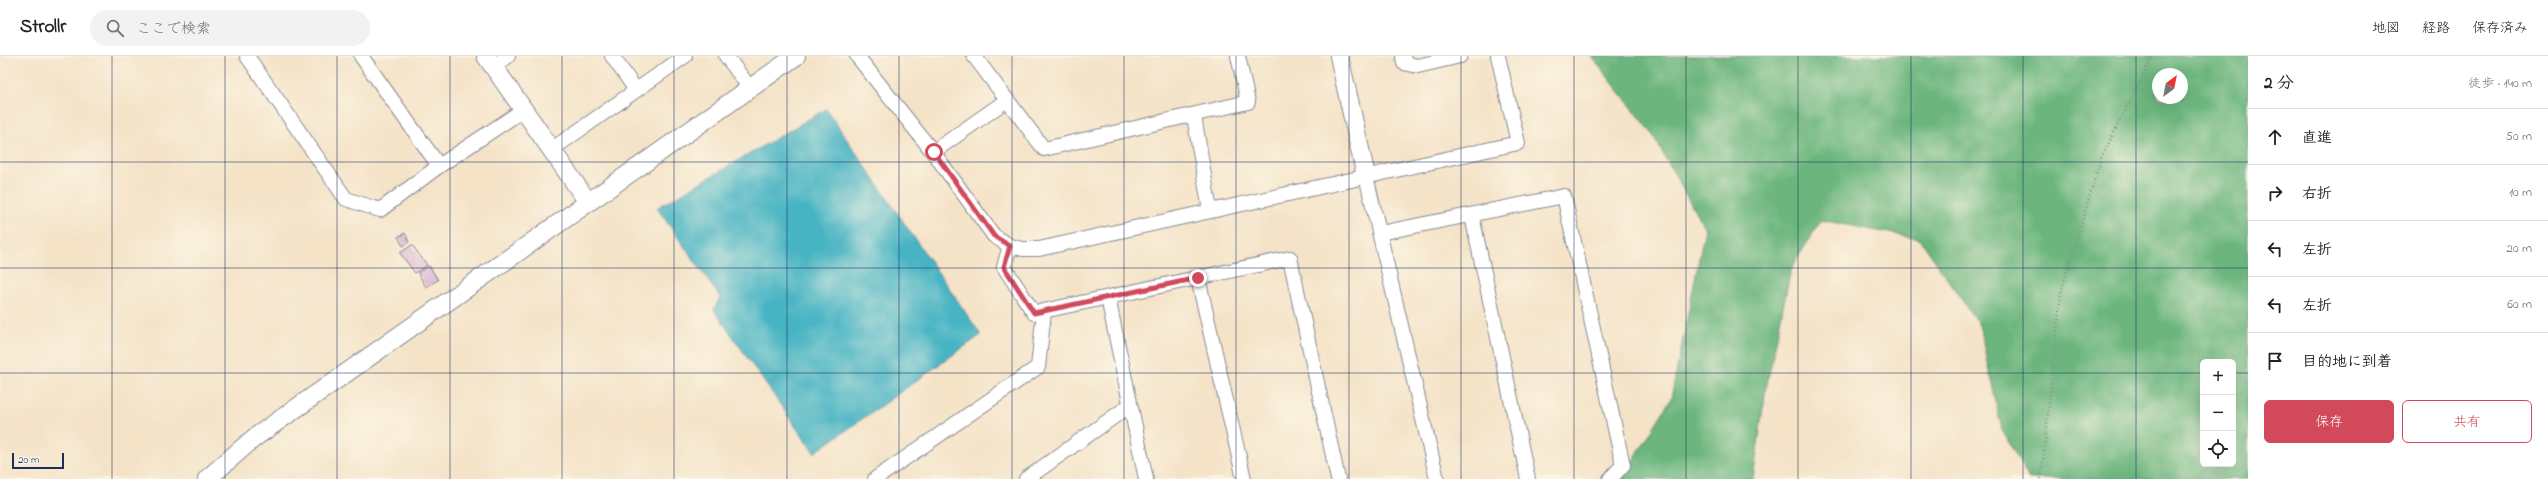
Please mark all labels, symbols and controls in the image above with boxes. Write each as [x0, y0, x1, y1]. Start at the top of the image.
search box [90, 10, 370, 46]
text: Strollr [20, 14, 66, 41]
icon: search [104, 17, 126, 39]
text: ここで検索 [136, 18, 211, 40]
text: 地図 [2372, 18, 2400, 39]
text: 経路 [2422, 18, 2450, 39]
text: 保存済み [2472, 18, 2528, 39]
north arrow [2152, 68, 2188, 104]
text: 2 分 [2264, 71, 2294, 96]
text: 徒歩 · 140 m [2468, 74, 2532, 93]
icon: ahead [2264, 126, 2286, 148]
text: 直進 [2302, 127, 2332, 149]
text: 50 m [2506, 127, 2532, 146]
route start [925, 143, 943, 161]
icon: right [2264, 182, 2286, 204]
text: 右折 [2302, 183, 2332, 205]
text: 10 m [2509, 183, 2532, 202]
icon: left [2264, 238, 2286, 260]
text: 左折 [2302, 239, 2332, 261]
text: 20 m [2507, 239, 2532, 258]
route end [1189, 269, 1207, 287]
icon: left [2264, 294, 2286, 316]
text: 左折 [2302, 295, 2332, 317]
text: 60 m [2507, 295, 2532, 314]
icon: arrive [2264, 350, 2286, 372]
text: 目的地に到着 [2302, 351, 2392, 373]
map controls [2200, 359, 2236, 467]
button: + [2200, 359, 2236, 395]
button: − [2200, 395, 2236, 431]
button: 保存 [2264, 400, 2394, 443]
button: 共有 [2402, 400, 2532, 443]
button: locate [2200, 431, 2236, 467]
scale bar [12, 451, 64, 470]
text: 20 m [18, 452, 40, 468]

